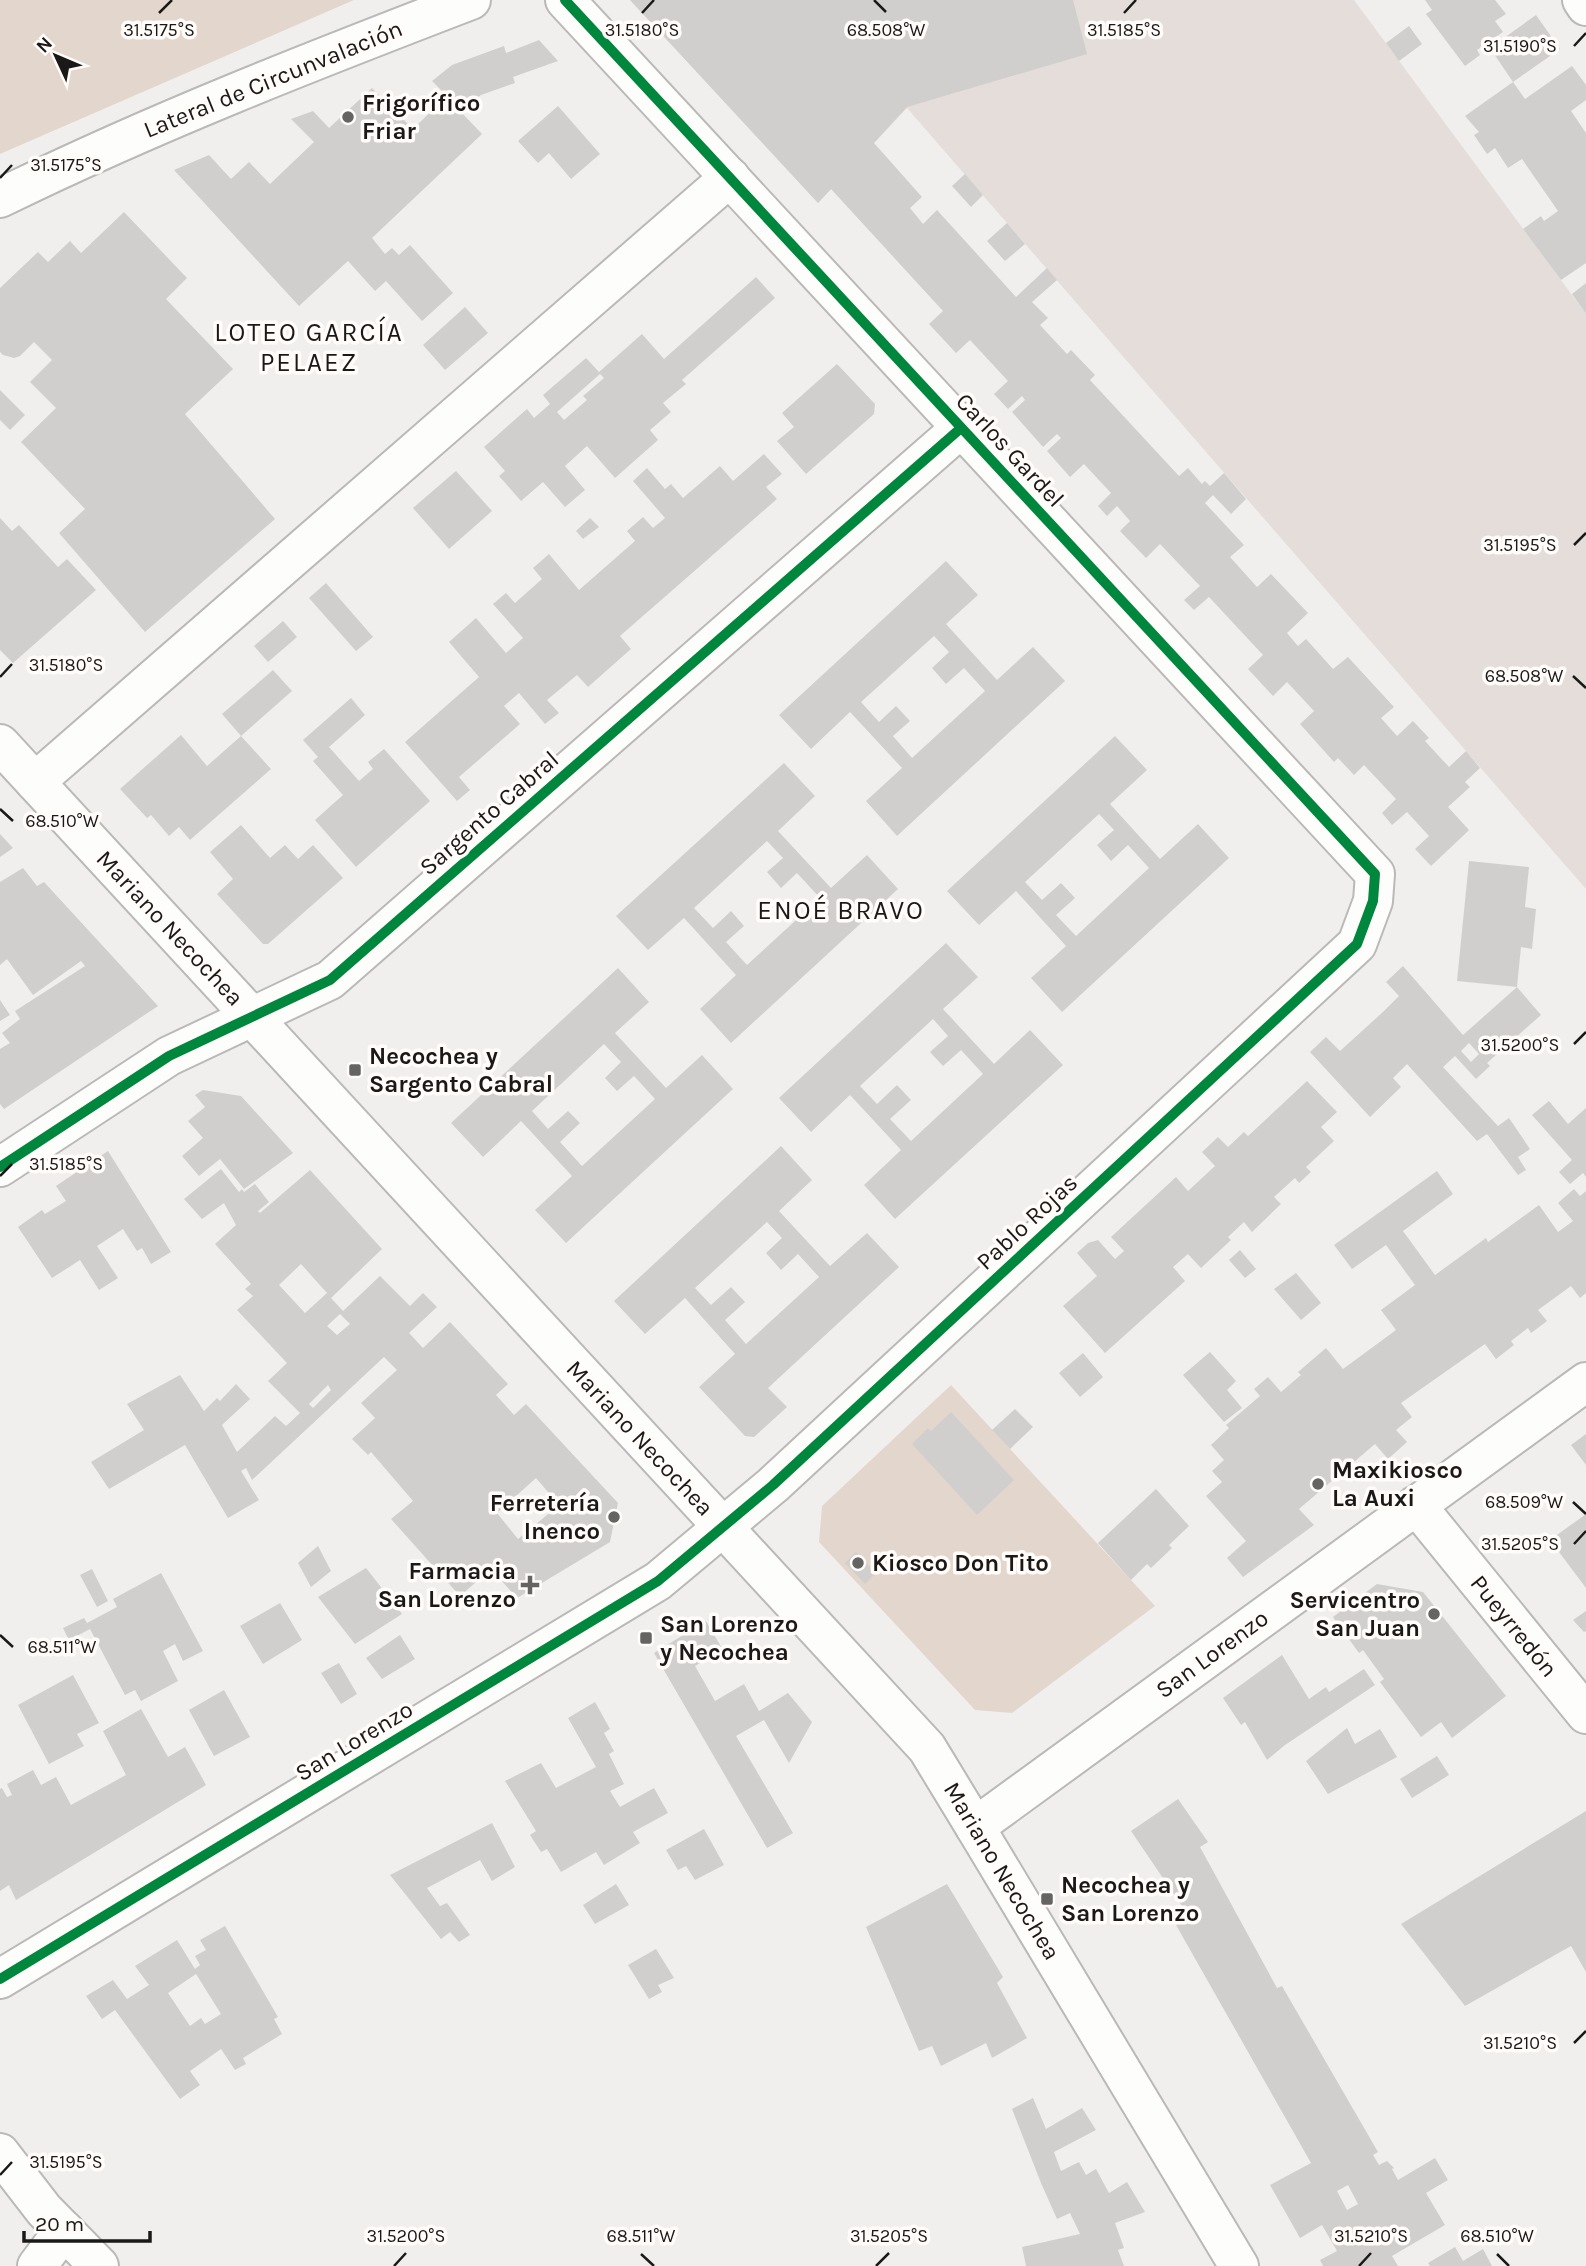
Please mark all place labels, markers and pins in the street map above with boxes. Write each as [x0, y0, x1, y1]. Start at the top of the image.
place label: Frigorífico Friar [362, 89, 480, 145]
marker: Frigorífico Friar [340, 109, 356, 125]
place label: Necochea y Sargento Cabral [369, 1042, 553, 1098]
marker: Necochea y Sargento Cabral [347, 1062, 363, 1078]
place label: Maxikiosco La Auxi [1332, 1456, 1463, 1512]
marker: Maxikiosco La Auxi [1310, 1476, 1326, 1492]
place label: Ferretería Inenco [490, 1489, 600, 1545]
marker: Ferretería Inenco [606, 1509, 622, 1525]
place label: Kiosco Don Tito [872, 1549, 1049, 1577]
marker: Kiosco Don Tito [850, 1555, 866, 1571]
place label: Farmacia San Lorenzo [378, 1557, 516, 1613]
marker: Farmacia San Lorenzo [522, 1577, 538, 1593]
place label: Servicentro San Juan [1289, 1586, 1420, 1642]
marker: Servicentro San Juan [1426, 1606, 1442, 1622]
place label: San Lorenzo y Necochea [660, 1610, 798, 1666]
marker: San Lorenzo y Necochea [638, 1630, 654, 1646]
place label: Necochea y San Lorenzo [1061, 1871, 1199, 1927]
marker: Necochea y San Lorenzo [1039, 1891, 1055, 1907]

